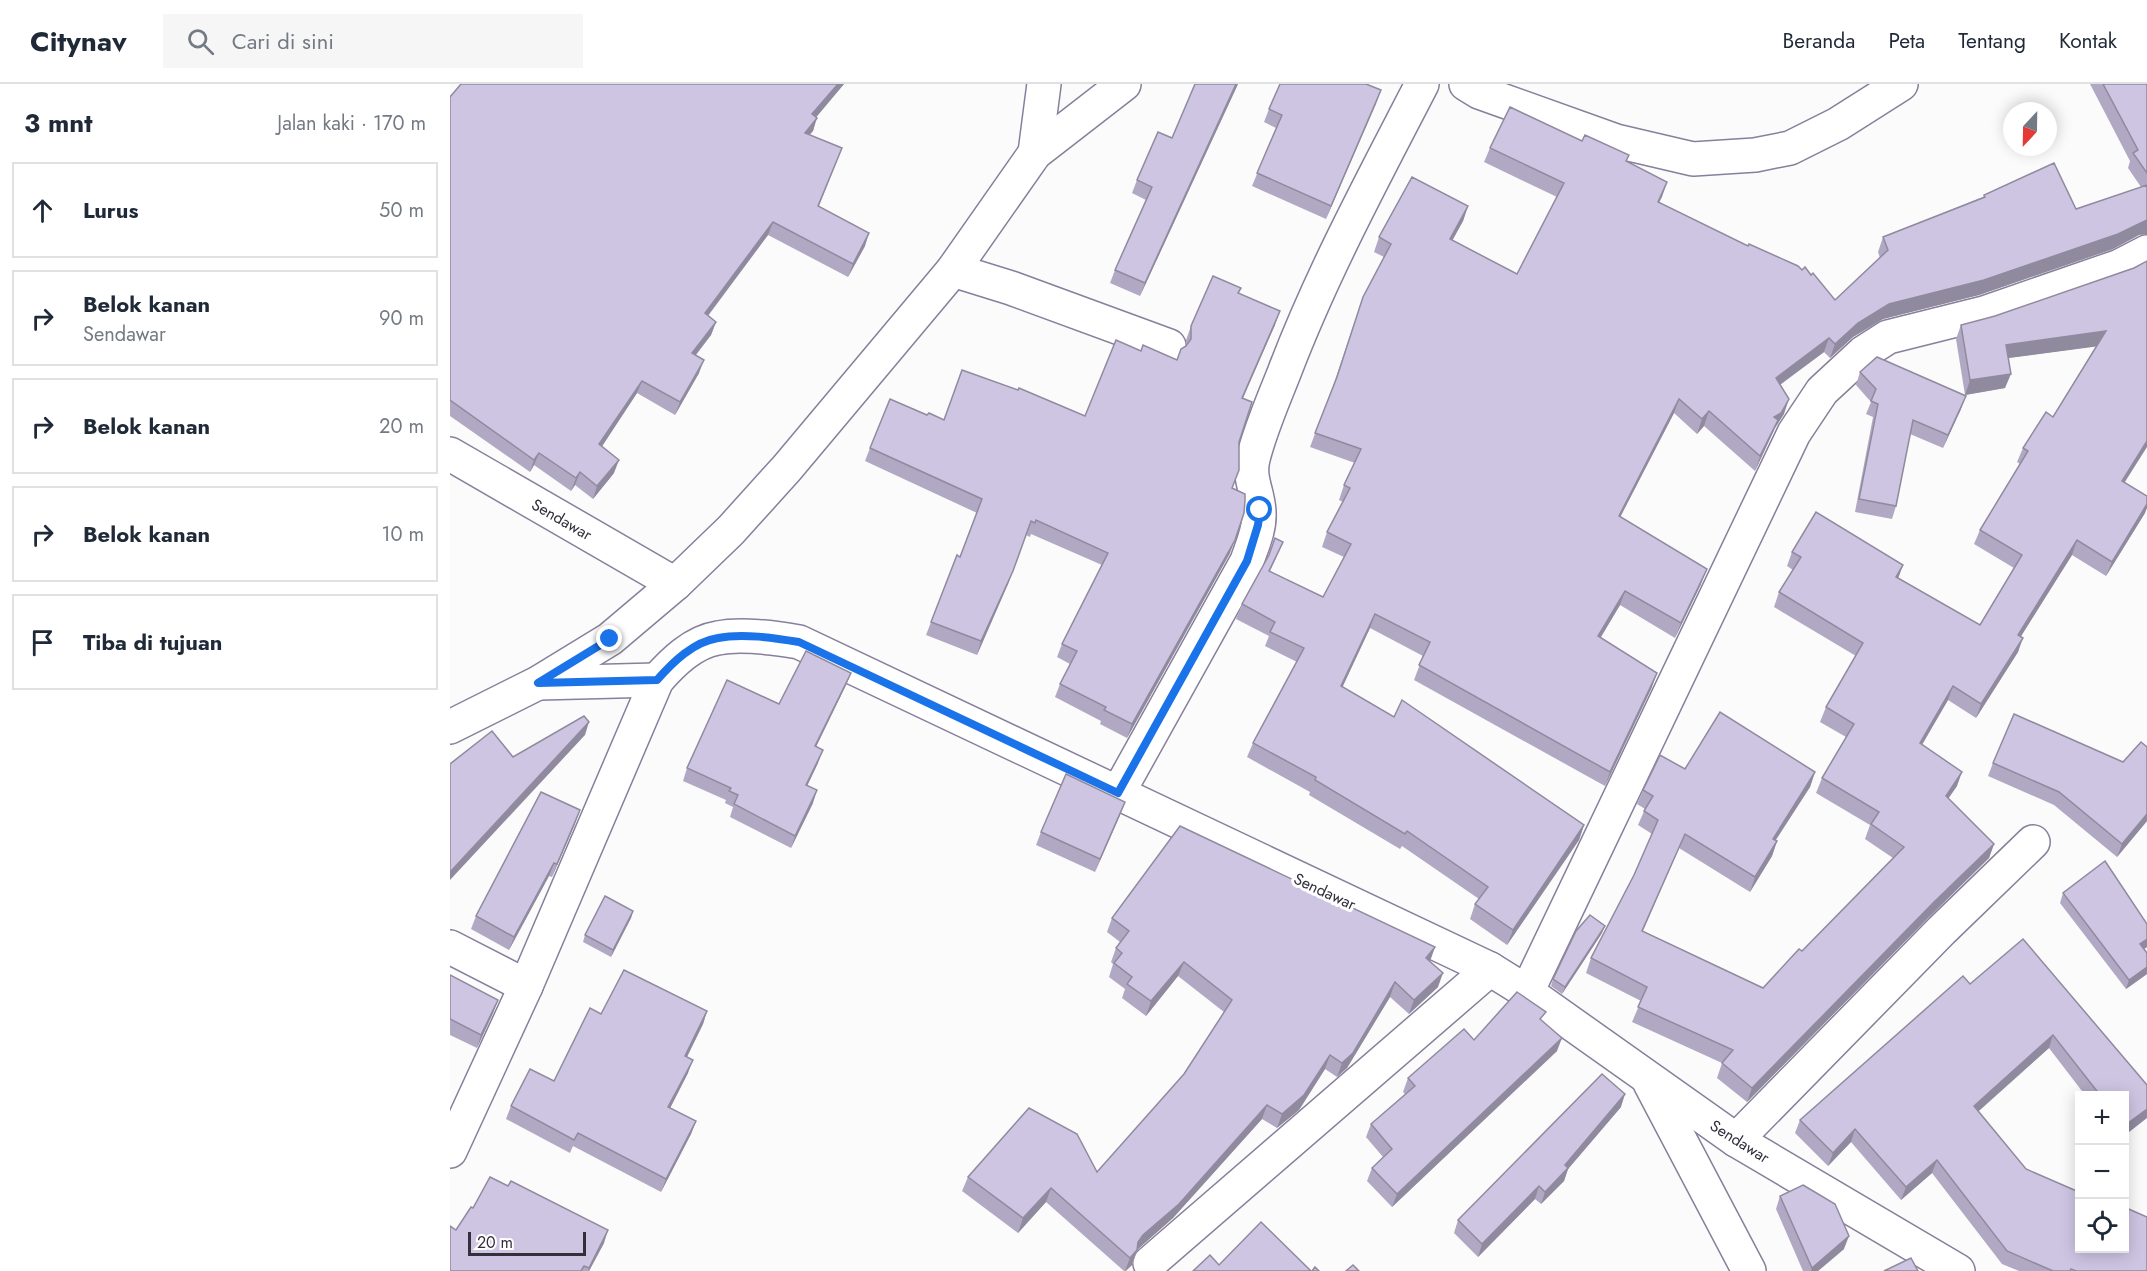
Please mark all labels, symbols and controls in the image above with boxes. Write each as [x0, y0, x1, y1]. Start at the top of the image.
search box [163, 14, 583, 68]
text: Citynav [30, 21, 127, 62]
icon: search [184, 25, 217, 58]
text: Cari di sini [232, 25, 334, 57]
text: Beranda [1782, 26, 1855, 56]
text: Peta [1888, 26, 1925, 56]
text: Tentang [1958, 26, 2026, 56]
text: Kontak [2059, 26, 2117, 56]
north arrow [2003, 102, 2057, 156]
text: 3 mnt [24, 104, 92, 142]
text: Jalan kaki · 170 m [277, 109, 426, 138]
icon: ahead [26, 194, 59, 227]
text: Lurus [83, 194, 139, 226]
text: 50 m [379, 196, 424, 225]
text: Belok kanan [83, 288, 210, 320]
icon: right [26, 302, 59, 335]
text: 90 m [379, 304, 424, 333]
text: Sendawar [83, 320, 166, 349]
icon: right [26, 410, 59, 443]
text: Belok kanan [83, 410, 210, 442]
text: 20 m [379, 412, 424, 441]
street label: Sendawar [527, 493, 597, 546]
route start [1246, 496, 1272, 522]
icon: right [26, 518, 59, 551]
text: Belok kanan [83, 518, 210, 550]
text: 10 m [381, 520, 424, 549]
route end [596, 625, 622, 651]
icon: arrive [26, 626, 59, 659]
text: Tiba di tujuan [83, 626, 222, 658]
street label: Sendawar [1290, 867, 1360, 916]
map controls [2075, 1091, 2129, 1253]
button: + [2075, 1091, 2129, 1145]
street label: Sendawar [1706, 1114, 1774, 1169]
button: − [2075, 1145, 2129, 1199]
button: locate [2075, 1199, 2129, 1253]
scale bar [468, 1229, 586, 1256]
text: 20 m [477, 1231, 513, 1254]

